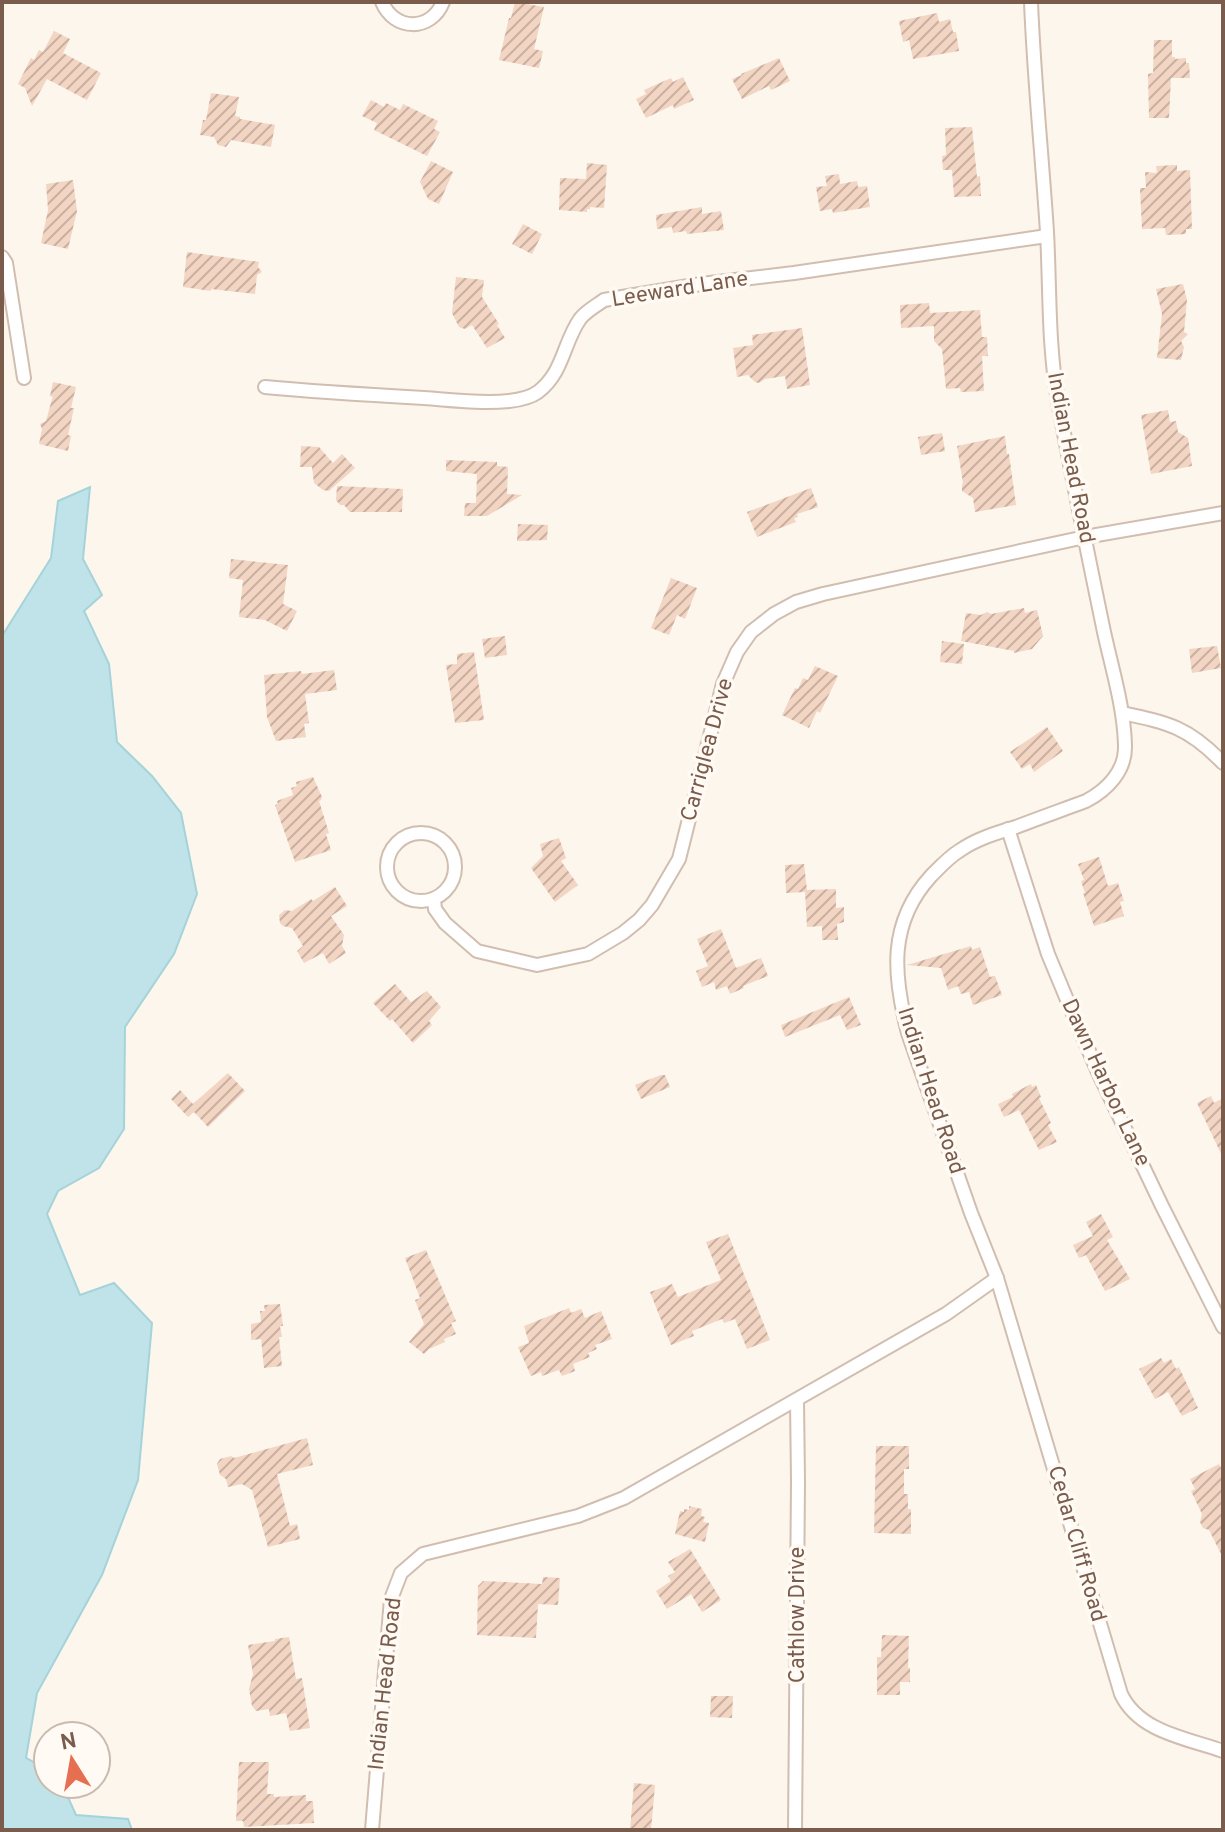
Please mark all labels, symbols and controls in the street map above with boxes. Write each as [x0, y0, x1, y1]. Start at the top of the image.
street label: Leeward Lane [610, 266, 750, 314]
street label: Indian Head Road [1040, 370, 1100, 546]
street label: Carriglea Drive [676, 675, 740, 825]
street label: Dawn Harbor Lane [1054, 995, 1156, 1171]
street label: Indian Head Road [890, 1004, 970, 1178]
street label: Cedar Cliff Road [1041, 1463, 1111, 1625]
street label: Cathlow Drive [785, 1547, 812, 1683]
street label: Indian Head Road [363, 1596, 409, 1772]
north arrow [32, 1720, 112, 1800]
text: N [58, 1728, 79, 1758]

